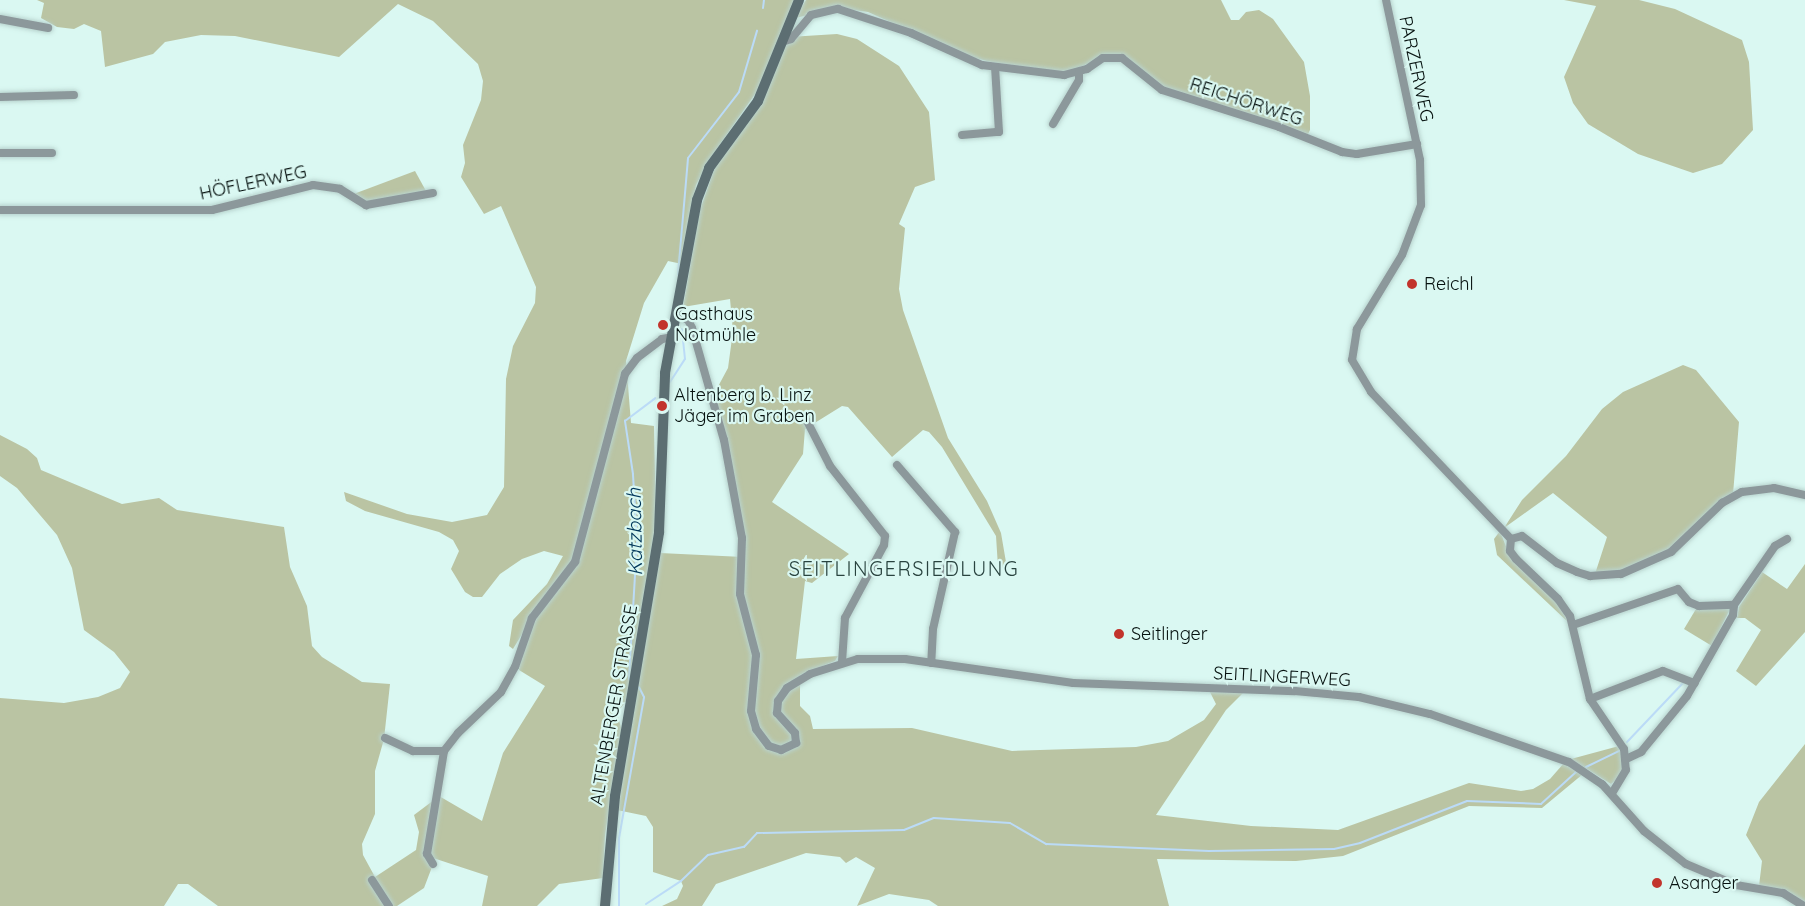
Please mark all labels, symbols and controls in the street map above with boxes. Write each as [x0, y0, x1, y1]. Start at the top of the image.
street label: PARZERWEG [1394, 14, 1438, 124]
street label: REICHÖRWEG [1187, 74, 1305, 130]
street label: HÖFLERWEG [197, 161, 309, 205]
place label: Reichl [1424, 273, 1474, 295]
marker: Reichl [1405, 277, 1419, 291]
place label: Gasthaus Notmühle [675, 304, 756, 346]
marker: Gasthaus Notmühle [656, 318, 670, 332]
place label: Altenberg b. Linz Jäger im Graben [674, 385, 815, 428]
marker: Altenberg b. Linz Jäger im Graben [655, 399, 669, 413]
water label: Katzbach [621, 488, 647, 576]
district label: SEITLINGERSIEDLUNG [789, 556, 1019, 580]
street label: ALTENBERGER STRASSE [586, 603, 642, 807]
place label: Seitlinger [1131, 623, 1208, 645]
marker: Seitlinger [1112, 627, 1126, 641]
street label: SEITLINGERWEG [1213, 663, 1351, 691]
place label: Asanger [1669, 872, 1739, 894]
marker: Asanger [1650, 876, 1664, 890]

